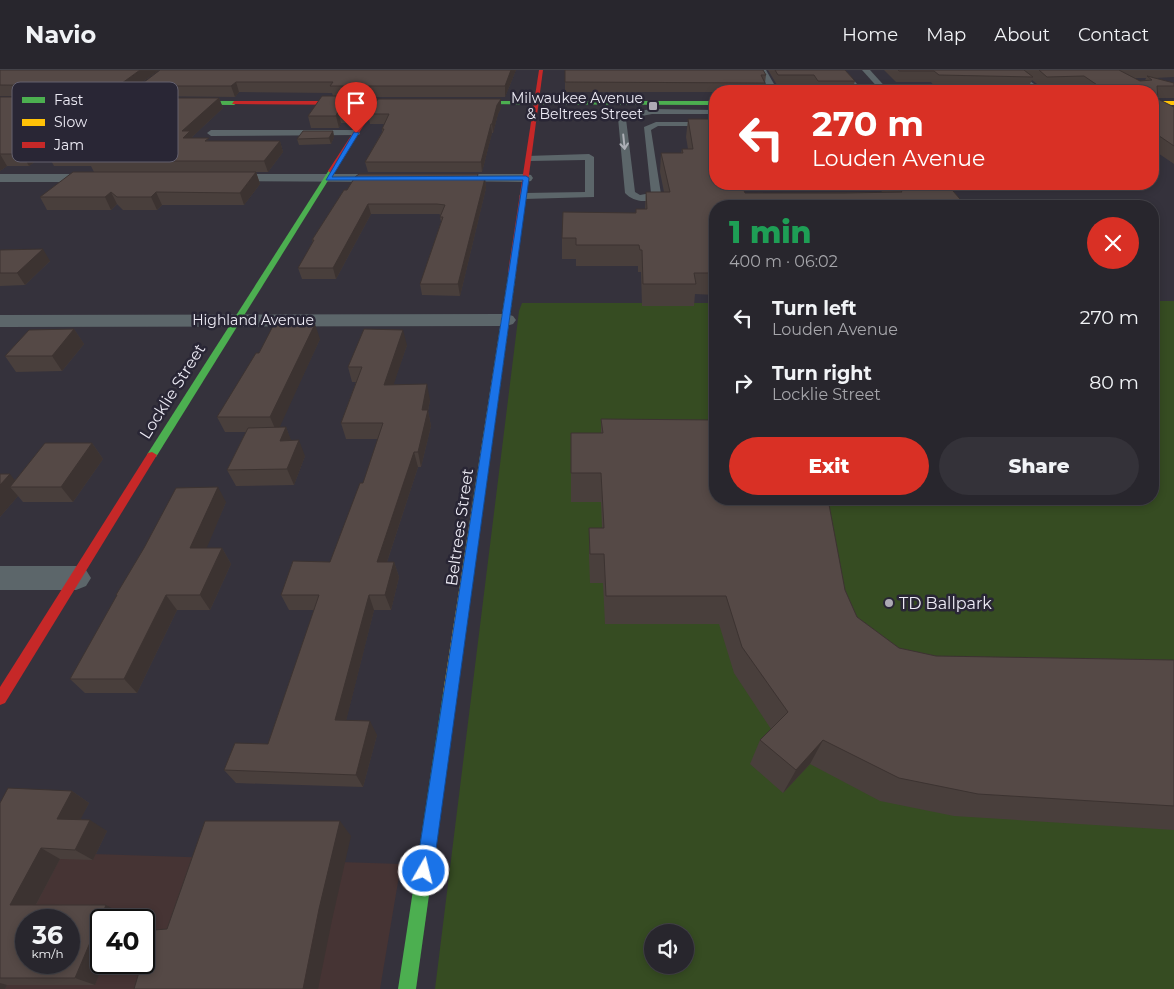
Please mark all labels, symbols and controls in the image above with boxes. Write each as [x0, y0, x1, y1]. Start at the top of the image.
text: Navio [25, 20, 96, 49]
text: Home [842, 24, 898, 46]
text: Map [926, 24, 966, 46]
text: About [994, 24, 1050, 46]
text: Contact [1078, 24, 1149, 46]
legend [12, 82, 178, 162]
pin [335, 82, 377, 133]
icon: arrive [342, 89, 370, 117]
place label: Milwaukee Avenue & Beltrees Street [511, 89, 643, 123]
text: Fast [54, 91, 84, 109]
marker: Milwaukee Avenue & Beltrees Street [647, 100, 659, 112]
text: 270 m [812, 102, 924, 145]
icon: left [729, 105, 794, 170]
text: Slow [54, 113, 88, 131]
one-way arrow [620, 134, 629, 150]
text: Jam [53, 136, 84, 154]
text: Louden Avenue [812, 145, 985, 172]
text: 1 min [729, 214, 812, 251]
button: close [1087, 217, 1139, 269]
text: 400 m · 06:02 [729, 252, 838, 271]
text: Turn left [772, 297, 857, 320]
icon: left [729, 304, 757, 332]
text: 270 m [1080, 306, 1139, 329]
street label: Highland Avenue [192, 311, 314, 329]
text: Louden Avenue [772, 320, 898, 339]
street label: Locklie Street [136, 340, 210, 442]
text: Turn right [772, 362, 872, 385]
icon: right [729, 369, 757, 397]
text: 80 m [1089, 371, 1139, 394]
text: Locklie Street [772, 385, 881, 404]
button: Exit [729, 437, 929, 495]
button: Share [939, 437, 1139, 495]
street label: Beltrees Street [442, 467, 477, 587]
place label: TD Ballpark [899, 594, 992, 613]
marker: TD Ballpark [883, 597, 895, 609]
position arrow [397, 844, 449, 896]
speed limit sign: 40 [90, 909, 155, 974]
text: 36 [32, 920, 63, 950]
map controls [644, 924, 694, 974]
button: sound [644, 924, 694, 974]
text: km/h [31, 946, 64, 961]

